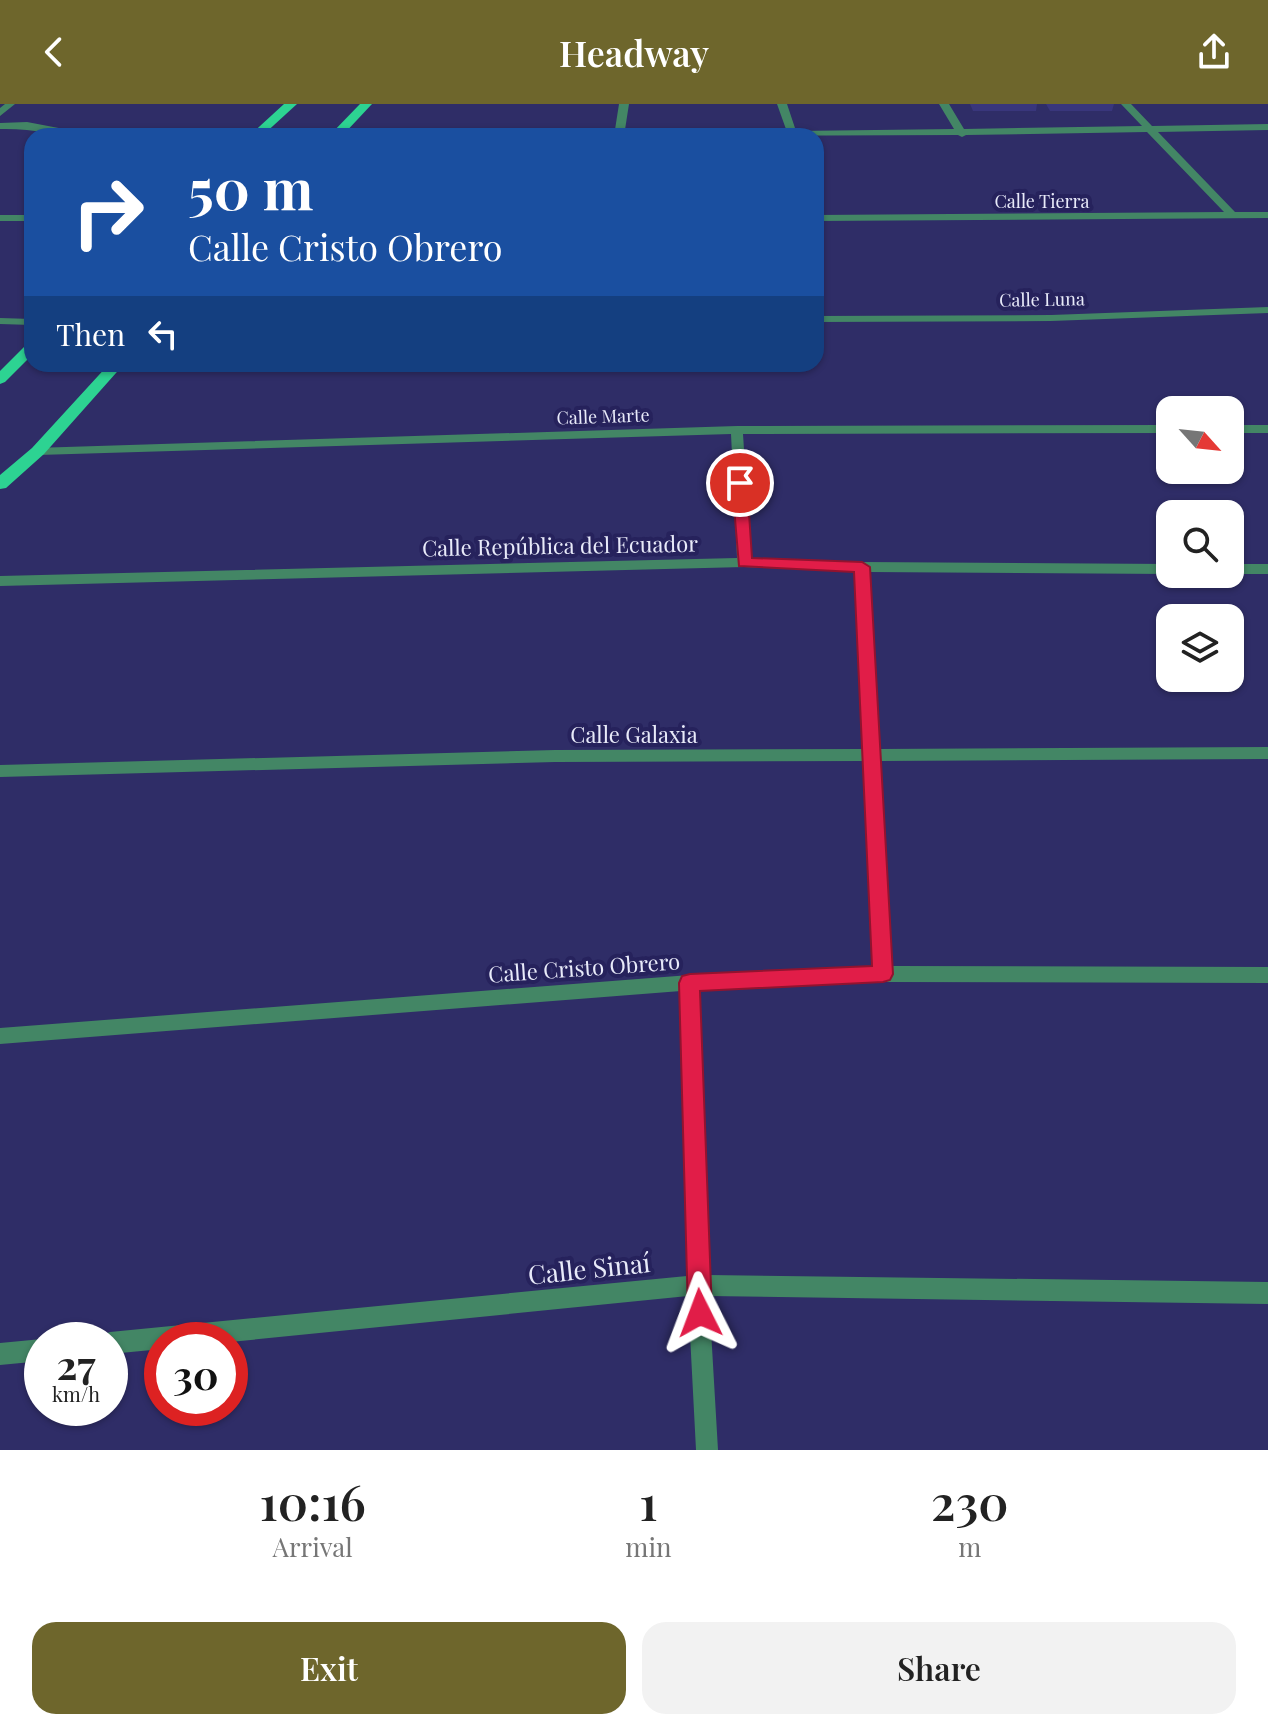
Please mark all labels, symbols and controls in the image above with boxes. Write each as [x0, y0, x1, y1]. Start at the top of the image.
text: Headway [559, 28, 709, 76]
icon: back [32, 30, 76, 74]
icon: share [1192, 30, 1236, 74]
text: 50 m [188, 150, 314, 225]
icon: right [56, 160, 160, 264]
street label: Calle Tierra [994, 189, 1090, 213]
text: Calle Cristo Obrero [188, 222, 502, 270]
street label: Calle Luna [999, 286, 1085, 312]
icon: left [141, 312, 185, 356]
text: Then [56, 314, 125, 354]
north arrow [1156, 396, 1244, 484]
map controls [1156, 396, 1244, 692]
street label: Calle Marte [556, 402, 650, 430]
pin [706, 449, 774, 517]
icon: arrive [718, 461, 762, 505]
button: search [1156, 500, 1244, 588]
street label: Calle República del Ecuador [422, 528, 698, 562]
button: layers [1156, 604, 1244, 692]
street label: Calle Galaxia [570, 719, 698, 749]
street label: Calle Cristo Obrero [487, 945, 681, 989]
street label: Calle Sinaí [526, 1244, 652, 1292]
position arrow [658, 1271, 742, 1355]
speed limit sign: 30 [144, 1322, 248, 1426]
text: 27 [56, 1337, 96, 1390]
text: km/h [52, 1380, 100, 1407]
text: 10:16 [259, 1469, 366, 1533]
text: 1 [639, 1469, 658, 1533]
text: 230 [931, 1469, 1009, 1533]
text: Arrival [273, 1529, 353, 1564]
text: min [625, 1529, 672, 1564]
text: m [958, 1529, 981, 1564]
button: Exit [32, 1622, 626, 1714]
button: Share [642, 1622, 1236, 1714]

